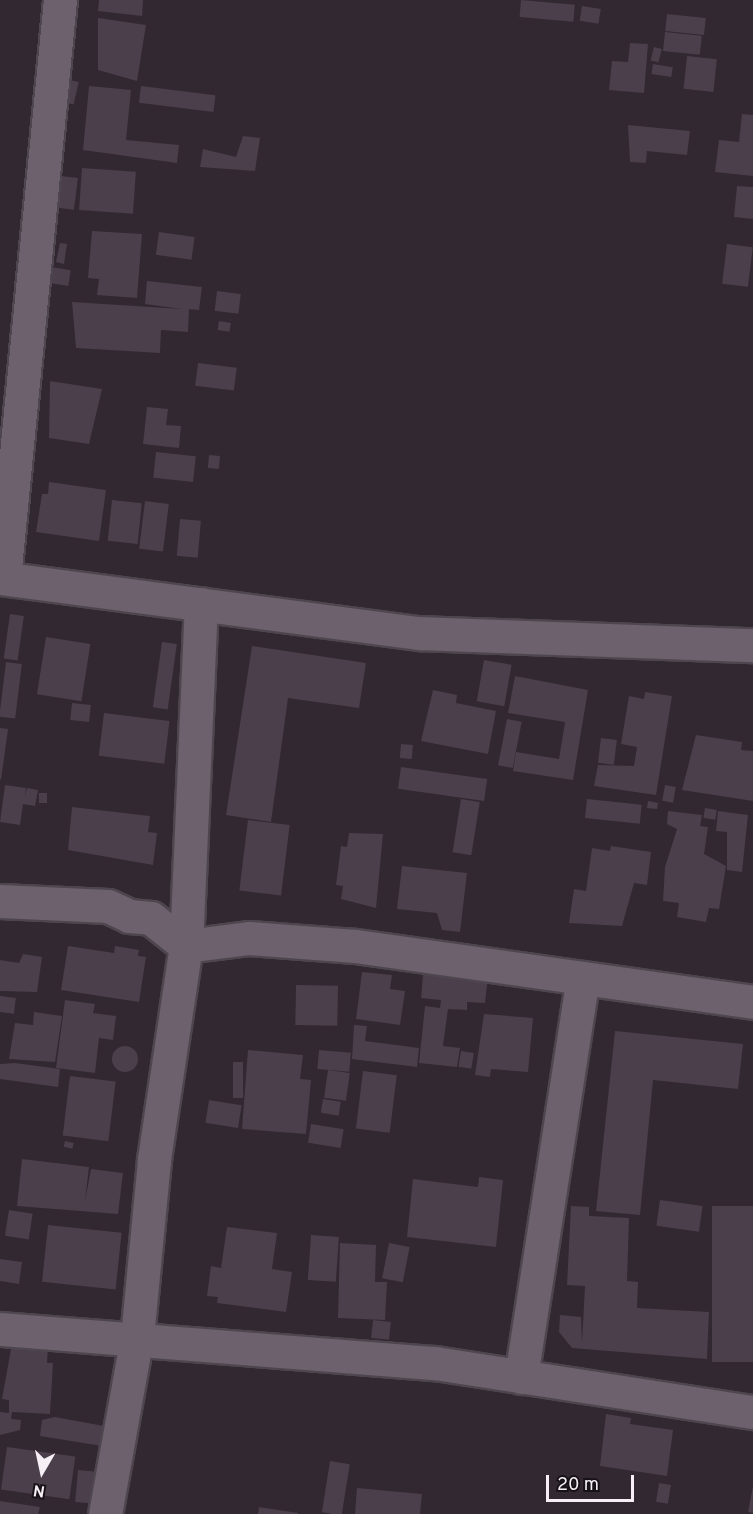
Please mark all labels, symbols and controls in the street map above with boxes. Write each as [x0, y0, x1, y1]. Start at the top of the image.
north arrow [12, 1442, 72, 1502]
scale bar [549, 1463, 638, 1501]
text: 20 m [557, 1474, 599, 1497]
text: N [32, 1479, 46, 1501]

